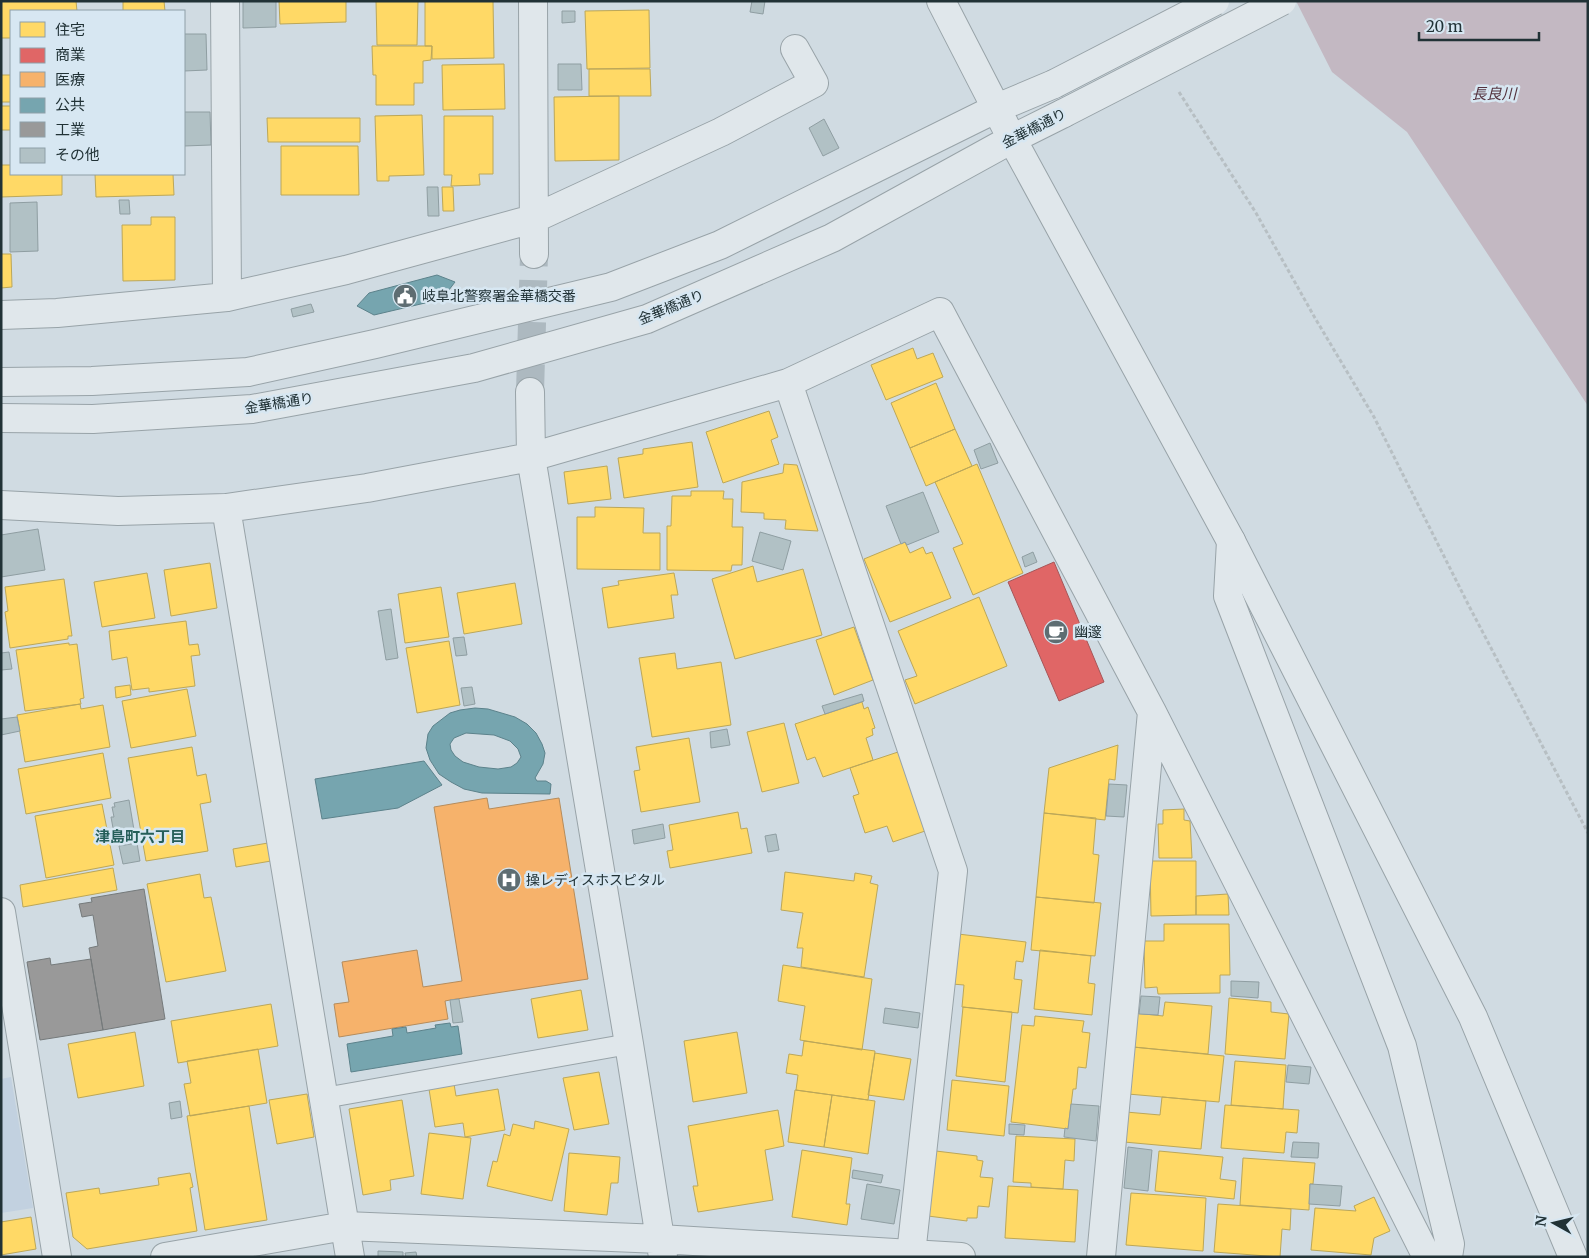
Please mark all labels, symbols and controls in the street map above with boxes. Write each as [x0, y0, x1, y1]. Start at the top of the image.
legend [10, 10, 185, 175]
scale bar [1419, 10, 1539, 42]
text: 20 m [1426, 17, 1463, 36]
text: 住宅 [55, 20, 85, 39]
text: 商業 [55, 45, 85, 64]
text: 医療 [55, 70, 85, 89]
water label: 長良川 [1471, 84, 1518, 103]
text: 公共 [55, 95, 85, 114]
street label: 金華橋通り [999, 104, 1069, 152]
text: 工業 [55, 120, 85, 139]
text: その他 [55, 145, 100, 164]
public building icon: 岐阜北警察署金華橋交番 [392, 283, 418, 309]
street label: 金華橋通り [635, 286, 707, 328]
place label: 岐阜北警察署金華橋交番 [422, 287, 576, 305]
street label: 金華橋通り [243, 389, 315, 417]
cafe icon: 幽邃 [1043, 619, 1069, 645]
place label: 幽邃 [1074, 623, 1102, 641]
district label: 津島町六丁目 [95, 827, 185, 846]
hospital icon: 操レディスホスピタル [496, 867, 522, 893]
place label: 操レディスホスピタル [526, 871, 665, 889]
north arrow [1529, 1198, 1579, 1248]
text: N [1531, 1214, 1551, 1228]

